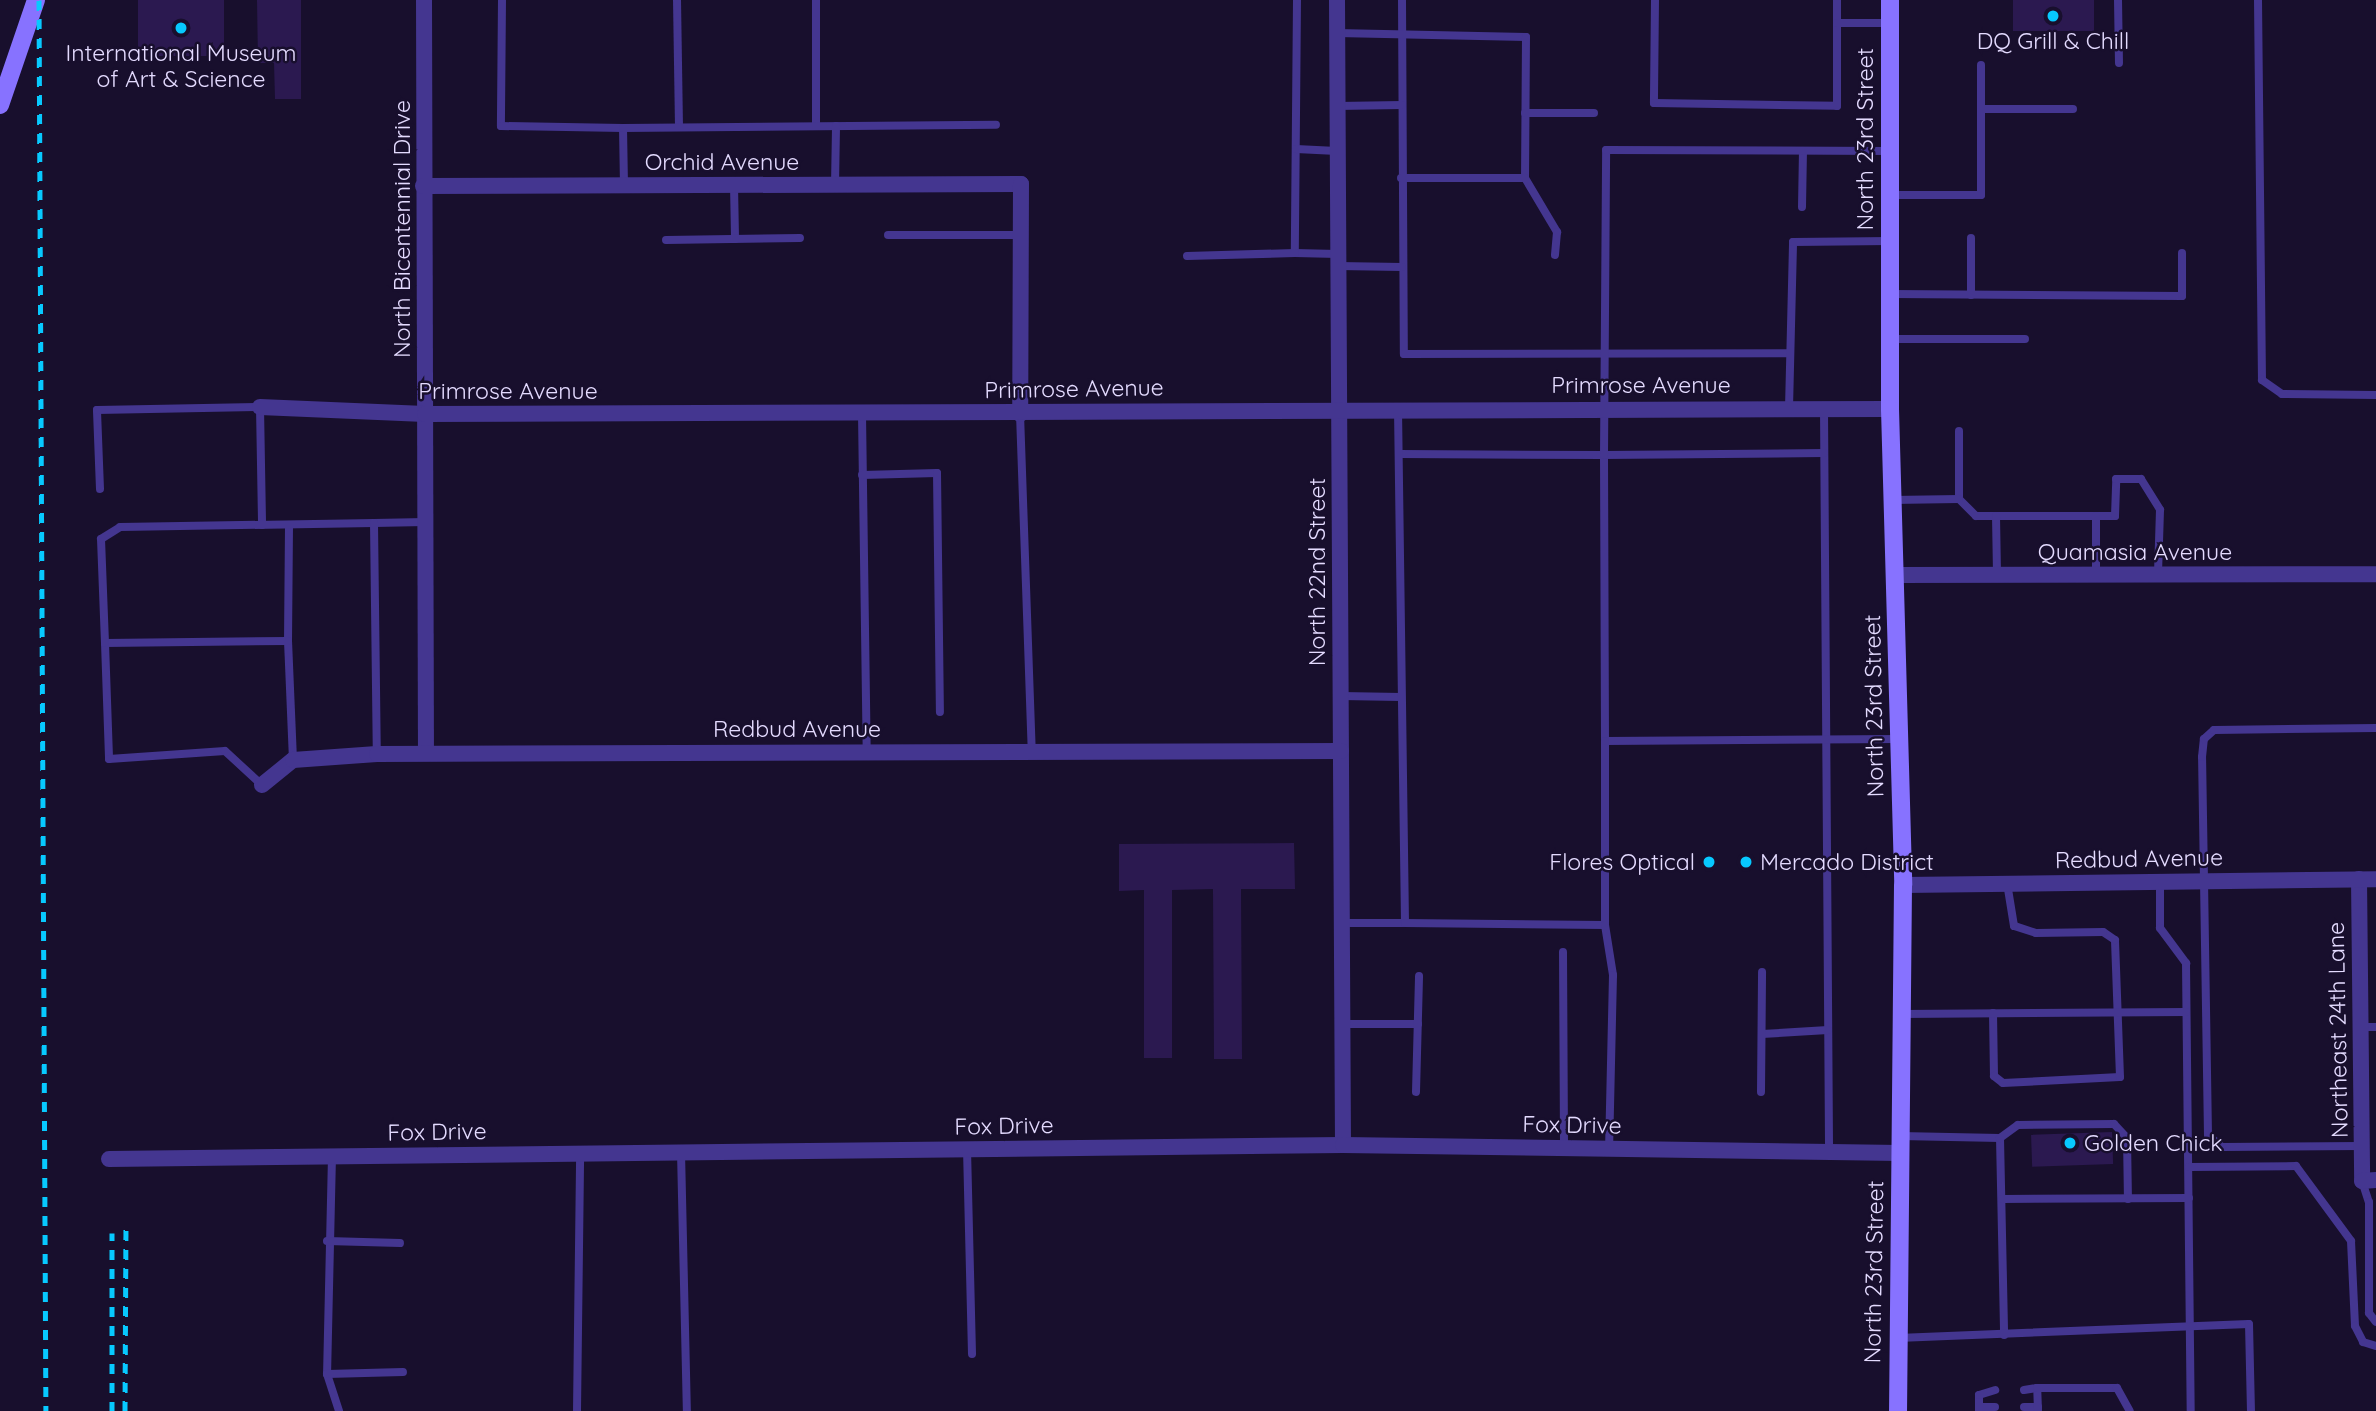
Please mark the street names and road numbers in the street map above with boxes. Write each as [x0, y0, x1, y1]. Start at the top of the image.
street label: North 23rd Street [1851, 48, 1879, 230]
street label: North Bicentennial Drive [388, 100, 416, 358]
street label: Orchid Avenue [645, 148, 799, 176]
street label: Primrose Avenue [1551, 371, 1731, 399]
street label: Primrose Avenue [984, 374, 1164, 404]
street label: Primrose Avenue [418, 377, 598, 405]
street label: North 22nd Street [1303, 478, 1331, 666]
street label: Quamasia Avenue [2038, 538, 2232, 566]
street label: North 23rd Street [1859, 614, 1889, 798]
street label: Redbud Avenue [713, 715, 881, 743]
street label: Redbud Avenue [2055, 844, 2223, 874]
street label: Northeast 24th Lane [2322, 922, 2354, 1138]
street label: Fox Drive [1522, 1110, 1622, 1140]
street label: Fox Drive [954, 1111, 1054, 1141]
street label: Fox Drive [387, 1117, 487, 1147]
street label: North 23rd Street [1859, 1180, 1889, 1364]

